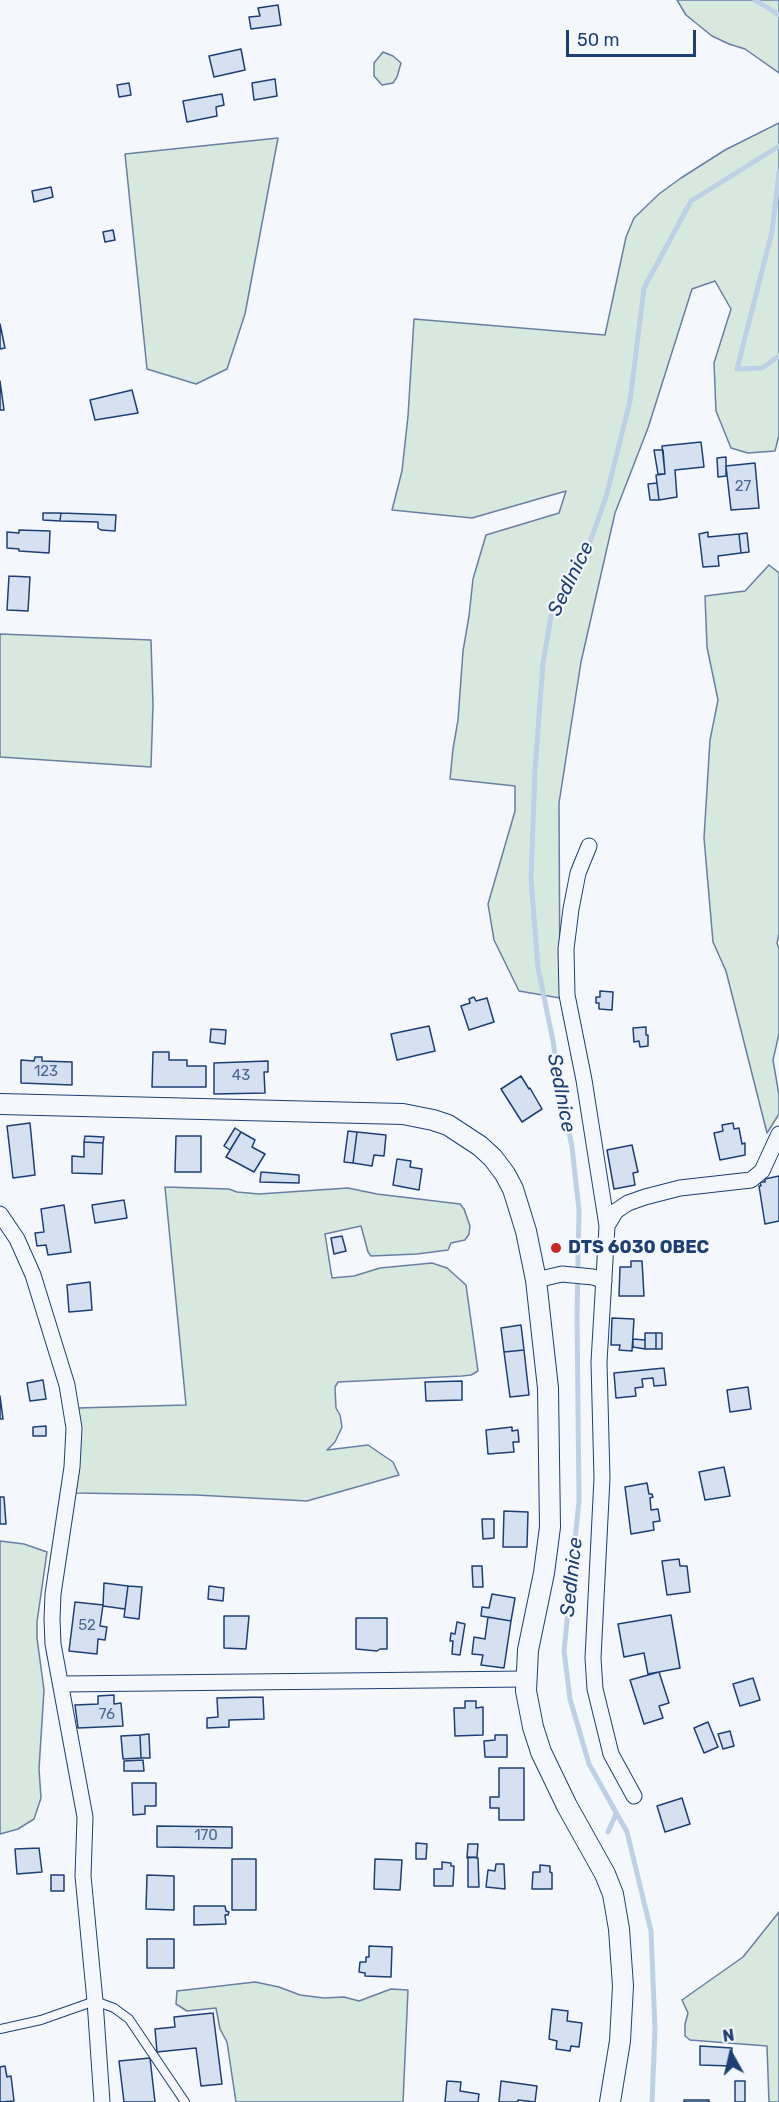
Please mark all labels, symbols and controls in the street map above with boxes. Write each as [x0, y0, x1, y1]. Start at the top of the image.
scale bar [569, 18, 700, 56]
text: 50 m [577, 29, 620, 51]
house number: 27 [735, 478, 751, 496]
water label: Sedlnice [543, 538, 599, 620]
water label: Sedlnice [542, 1052, 580, 1134]
house number: 123 [34, 1063, 58, 1081]
house number: 43 [232, 1067, 250, 1085]
place label: DTS 6030 OBEC [568, 1237, 709, 1259]
marker: DTS 6030 OBEC [549, 1241, 563, 1255]
water label: Sedlnice [556, 1536, 588, 1618]
house number: 52 [78, 1617, 96, 1635]
house number: 76 [99, 1706, 115, 1724]
house number: 170 [194, 1827, 218, 1845]
north arrow [701, 2024, 761, 2084]
text: N [721, 2025, 735, 2046]

